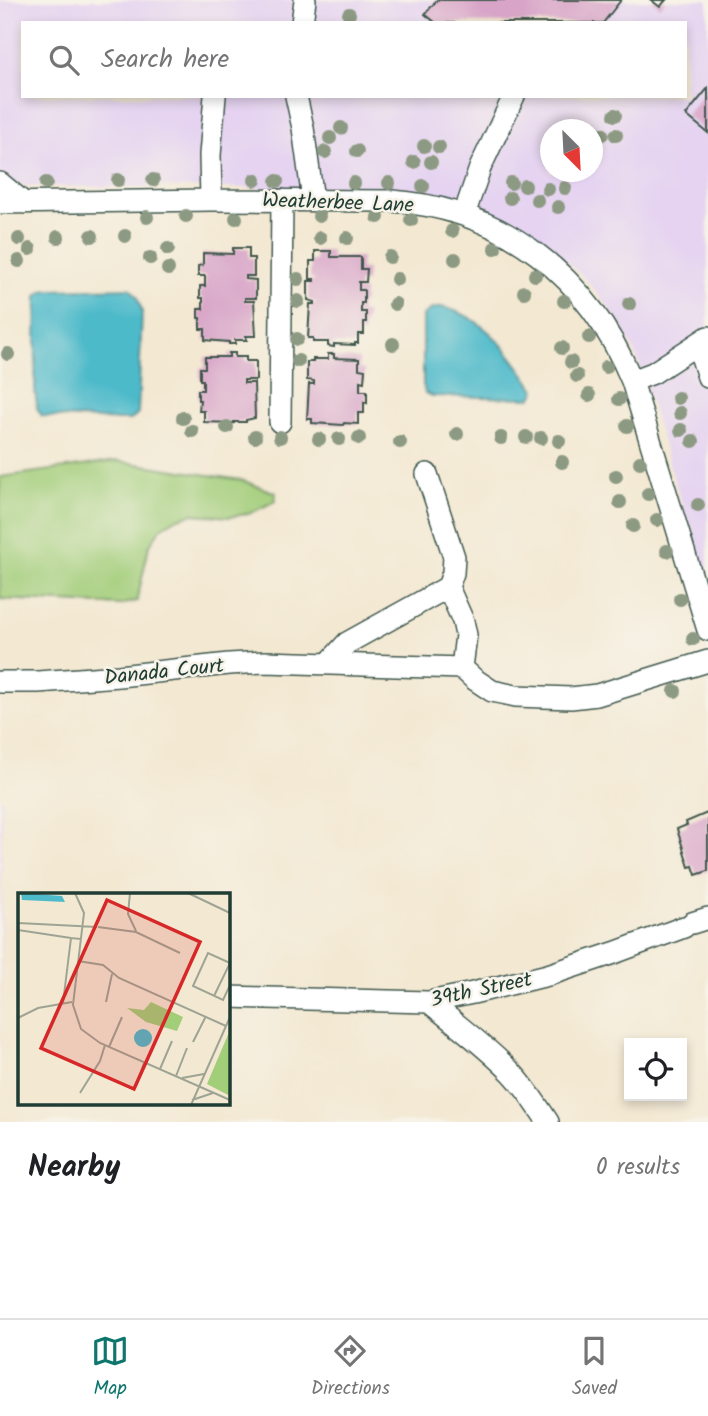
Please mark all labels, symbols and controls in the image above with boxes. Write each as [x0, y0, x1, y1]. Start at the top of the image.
search box [21, 21, 687, 98]
text: Search here [101, 39, 229, 81]
icon: search [45, 41, 83, 79]
north arrow [540, 119, 603, 182]
street label: Weatherbee Lane [262, 184, 415, 223]
street label: Danada Court [103, 650, 227, 695]
inset map [18, 893, 229, 1104]
street label: 39th Street [427, 963, 536, 1017]
map controls [624, 1038, 687, 1101]
button: locate [624, 1038, 687, 1101]
text: Nearby [28, 1144, 120, 1192]
text: 0 results [596, 1150, 680, 1186]
tab: Map [91, 1332, 129, 1404]
tab: Directions [311, 1332, 390, 1404]
tab: Saved [572, 1332, 617, 1404]

